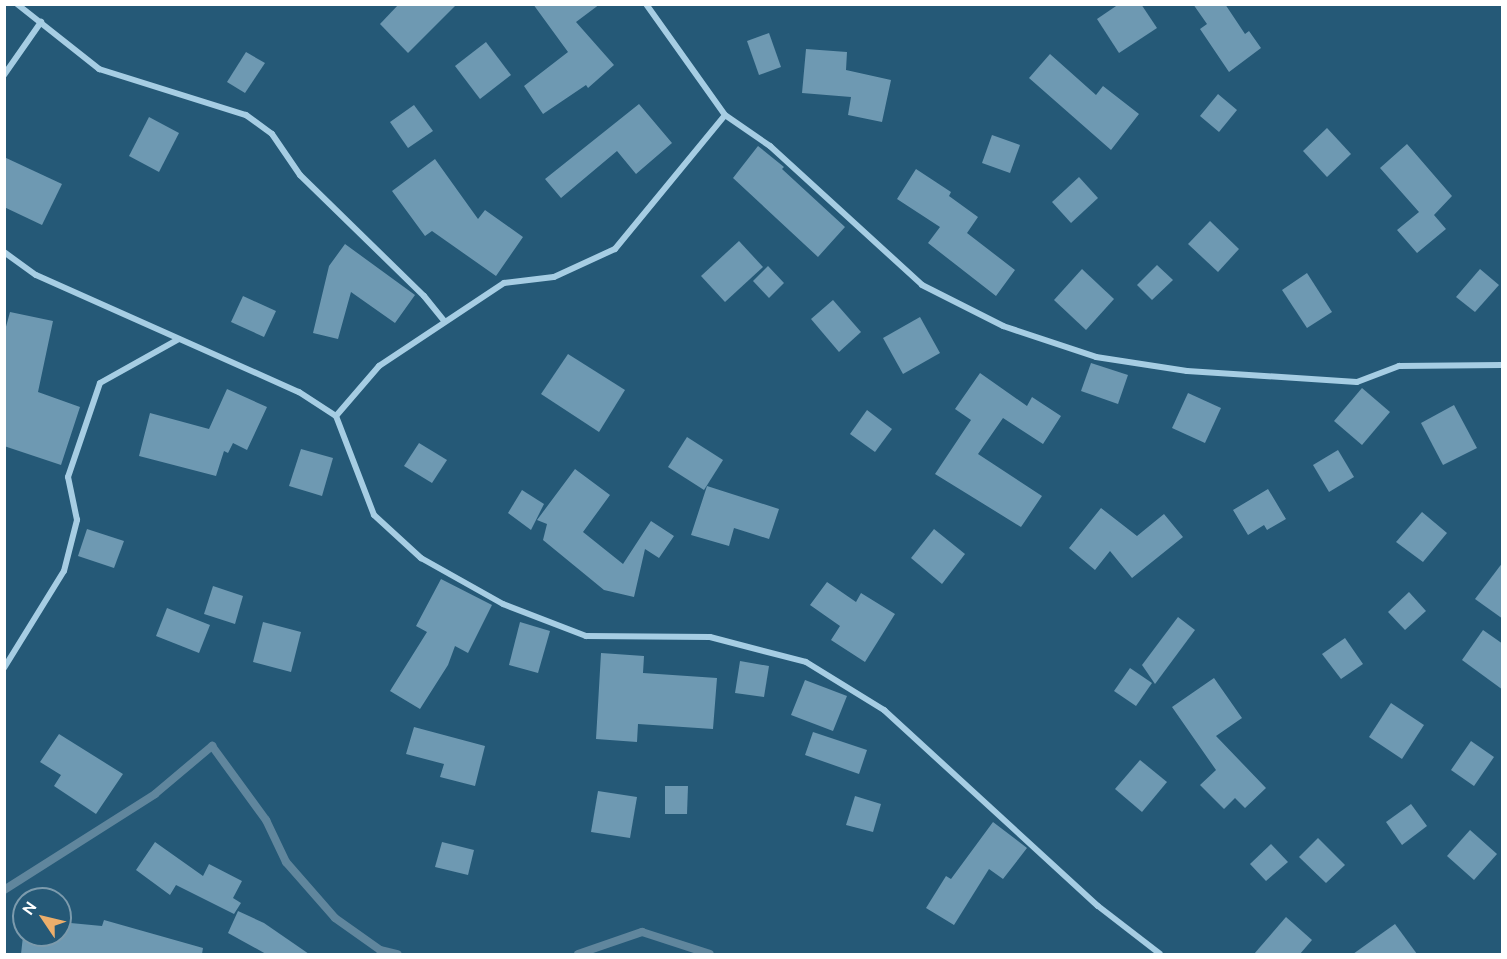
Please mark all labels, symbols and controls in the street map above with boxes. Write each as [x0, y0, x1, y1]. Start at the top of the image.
north arrow [12, 887, 72, 947]
text: N [18, 898, 40, 918]

